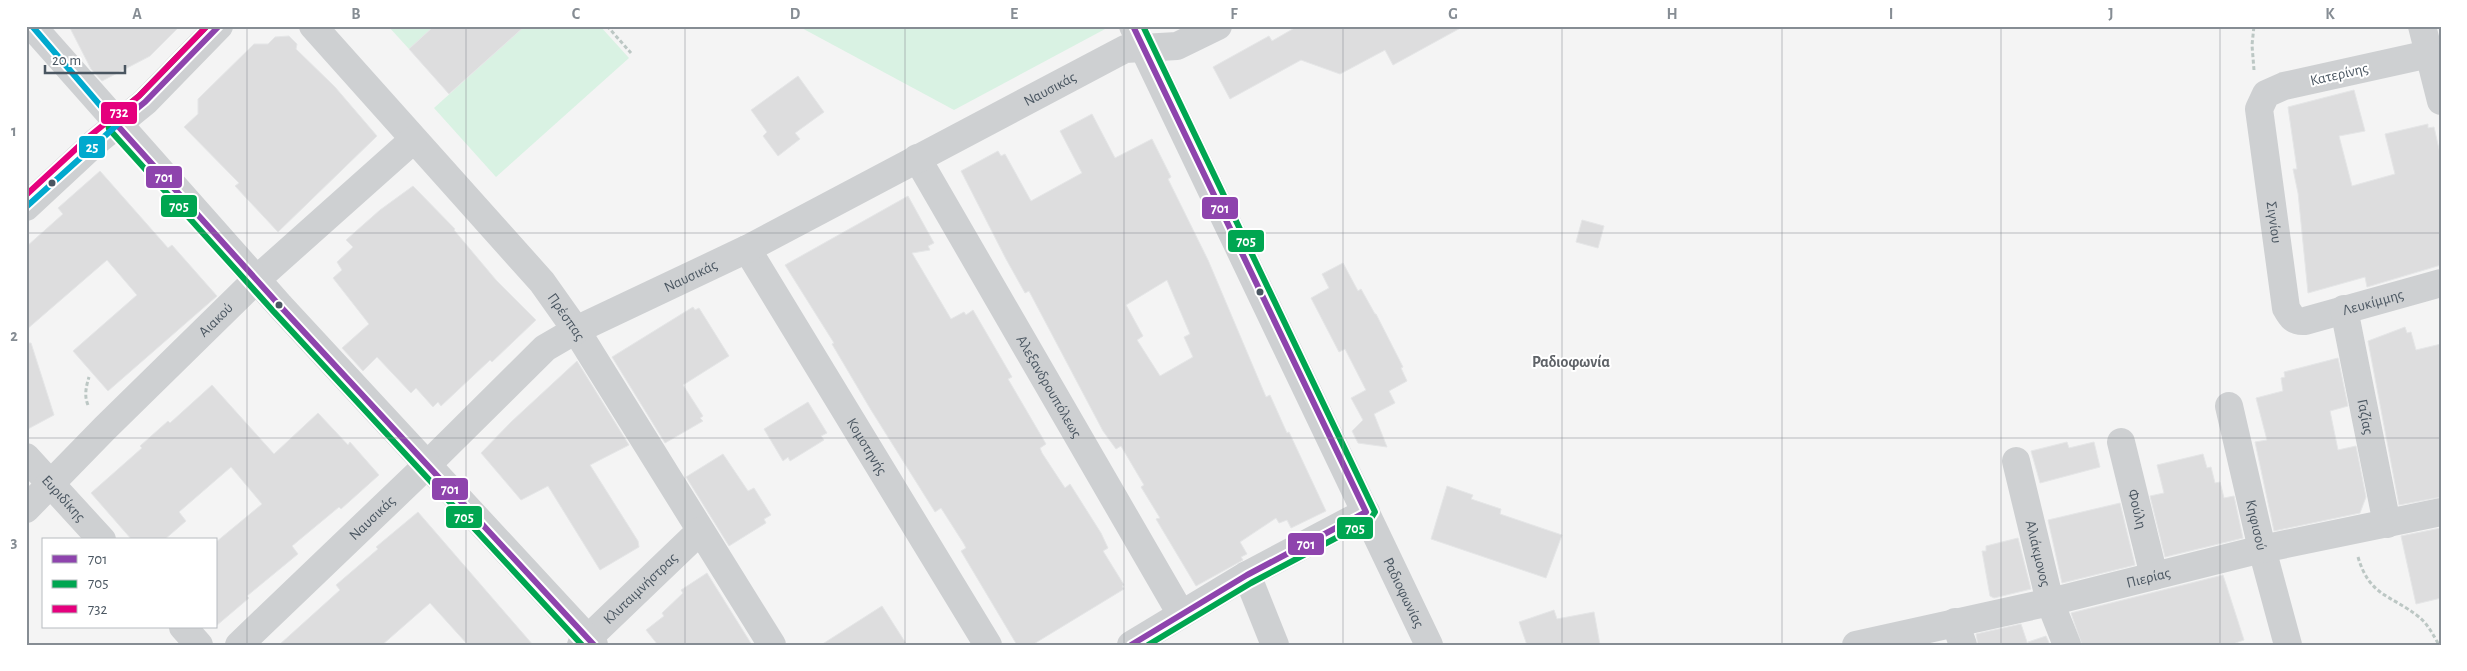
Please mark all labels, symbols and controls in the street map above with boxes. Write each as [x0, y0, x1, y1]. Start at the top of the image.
text: A [132, 6, 142, 22]
text: B [351, 6, 361, 22]
text: C [572, 6, 581, 22]
text: D [790, 6, 801, 22]
text: E [1010, 6, 1018, 22]
text: F [1230, 6, 1238, 22]
text: G [1448, 6, 1458, 22]
text: H [1666, 6, 1678, 22]
text: I [1889, 6, 1893, 22]
text: J [2108, 6, 2114, 22]
text: K [2325, 6, 2335, 22]
scale bar [45, 42, 125, 74]
text: 20 m [52, 53, 81, 68]
street label: Κατερίνης [2309, 61, 2370, 88]
street label: Ναυσικάς [1021, 69, 1079, 109]
line badge: 732 [100, 101, 138, 125]
text: 732 [110, 106, 129, 120]
text: 1 [11, 123, 17, 139]
line badge: 25 [78, 135, 106, 159]
text: 25 [86, 141, 98, 155]
line badge: 701 [145, 165, 183, 189]
text: 701 [155, 171, 173, 185]
unlabelled marker [47, 178, 57, 188]
line badge: 705 [160, 194, 198, 218]
line badge: 701 [1201, 196, 1239, 220]
text: 705 [169, 200, 189, 214]
street label: Σιγνίου [2264, 200, 2284, 244]
text: 701 [1211, 202, 1229, 216]
line badge: 705 [1227, 229, 1265, 253]
text: 705 [1236, 235, 1256, 249]
street label: Ναυσικάς [662, 257, 720, 295]
unlabelled marker [1255, 287, 1265, 297]
street label: Λευκίμμης [2341, 287, 2405, 318]
street label: Πρέσπας [544, 291, 588, 343]
street label: Αιακού [196, 300, 236, 340]
unlabelled marker [274, 300, 284, 310]
text: 2 [10, 328, 18, 344]
street label: Αλεξανδρουπόλεως [1013, 333, 1084, 441]
district label: Ραδιοφωνία [1532, 354, 1610, 370]
street label: Γαζίας [2354, 398, 2376, 436]
street label: Κομοτηνής [844, 416, 890, 478]
street label: Ευριδίκης [39, 473, 88, 525]
line badge: 701 [431, 477, 469, 501]
text: 701 [441, 483, 459, 497]
street label: Φούλη [2125, 488, 2149, 530]
street label: Ναυσικάς [347, 493, 398, 543]
street label: Κηφισού [2243, 498, 2269, 552]
line badge: 705 [445, 505, 483, 529]
text: 705 [454, 511, 474, 525]
line badge: 705 [1336, 516, 1374, 540]
street label: Αλιάκμονος [2023, 519, 2053, 588]
text: 705 [1345, 522, 1365, 536]
line badge: 701 [1287, 532, 1325, 556]
text: 3 [11, 534, 18, 550]
legend [42, 538, 218, 628]
text: 701 [1297, 538, 1315, 552]
street label: Κλυταιμνήστρας [601, 550, 680, 627]
text: 701 [88, 552, 107, 567]
street label: Ραδιοφωνίας [1380, 555, 1427, 630]
street label: Πιερίας [2125, 565, 2172, 591]
text: 705 [88, 576, 108, 591]
text: 732 [88, 602, 107, 617]

